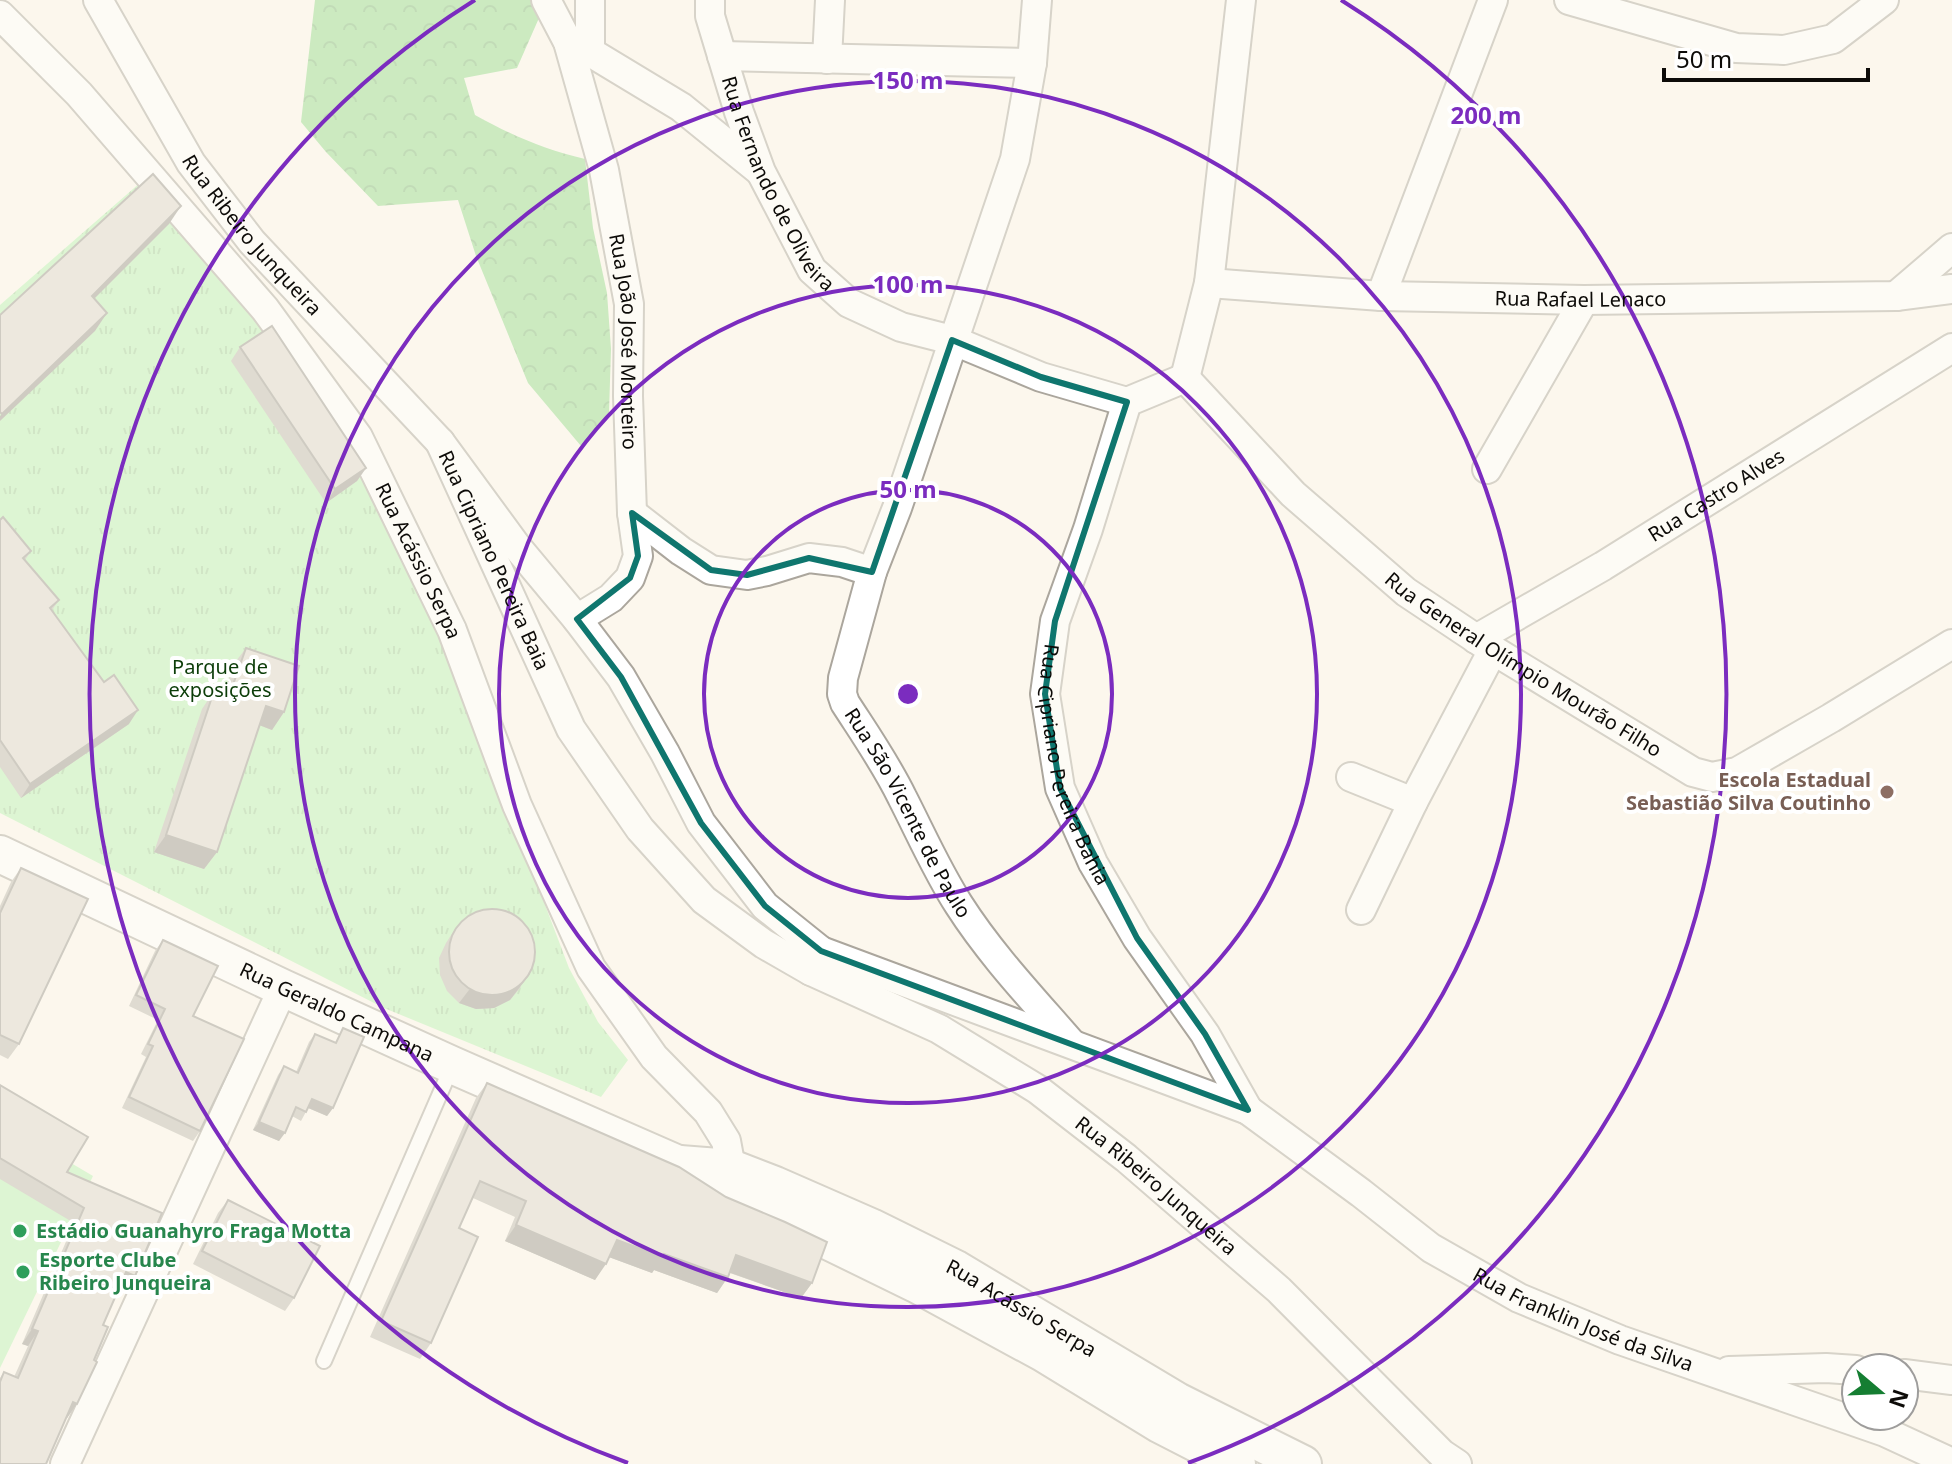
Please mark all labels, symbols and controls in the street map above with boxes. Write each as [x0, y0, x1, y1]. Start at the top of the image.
scale bar [1664, 32, 1868, 82]
text: 50 m [1676, 42, 1732, 75]
text: 150 m [873, 63, 943, 96]
street label: Rua Fernando de Oliveira [716, 73, 841, 297]
text: 200 m [1451, 98, 1521, 131]
street label: Rua Ribeiro Junqueira [176, 150, 328, 321]
street label: Rua João José Monteiro [603, 231, 644, 450]
text: 100 m [873, 267, 943, 300]
street label: Rua Rafael Lenaco [1494, 284, 1667, 313]
street label: Rua Castro Alves [1643, 442, 1789, 548]
street label: Rua Cipriano Pereira Baia [433, 446, 556, 674]
text: 50 m [879, 472, 937, 505]
street label: Rua Acássio Serpa [369, 478, 468, 642]
street label: Rua General Olímpio Mourão Filho [1379, 566, 1667, 763]
street label: Rua Cipriano Pereira Bahia [1032, 642, 1117, 890]
park label: Parque de exposições [168, 653, 272, 703]
centre of rings [894, 680, 922, 708]
street label: Rua São Vicente de Paulo [839, 702, 978, 923]
place label: Escola Estadual Sebastião Silva Coutinho [1626, 766, 1871, 816]
marker: Escola Estadual Sebastião Silva Coutinho [1878, 783, 1896, 801]
street label: Rua Geraldo Campana [235, 955, 438, 1068]
street label: Rua Ribeiro Junqueira [1070, 1110, 1243, 1261]
place label: Estádio Guanahyro Fraga Motta [36, 1217, 351, 1244]
marker: Estádio Guanahyro Fraga Motta [11, 1222, 29, 1240]
place label: Esporte Clube Ribeiro Junqueira [39, 1246, 212, 1296]
street label: Rua Acássio Serpa [942, 1252, 1102, 1363]
street label: Rua Franklin José da Silva [1468, 1261, 1697, 1377]
marker: Esporte Clube Ribeiro Junqueira [14, 1263, 32, 1281]
north arrow [1840, 1352, 1920, 1432]
text: N [1883, 1385, 1917, 1412]

